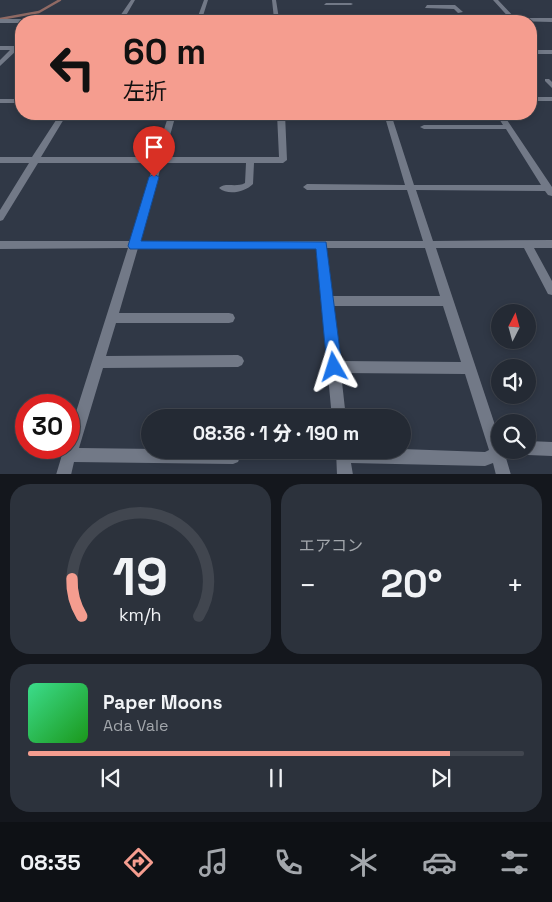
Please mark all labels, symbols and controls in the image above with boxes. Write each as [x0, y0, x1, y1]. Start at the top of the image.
text: 60 m [123, 30, 206, 74]
icon: left [40, 35, 105, 100]
text: 左折 [123, 77, 167, 105]
pin [133, 126, 175, 177]
icon: arrive [140, 133, 168, 161]
north arrow [491, 304, 536, 349]
map controls [491, 304, 536, 459]
position arrow [307, 340, 359, 392]
button: sound [491, 359, 536, 404]
speed limit sign: 30 [15, 394, 80, 459]
button: search [491, 414, 536, 459]
text: 08:36 · 1 分 · 190 m [193, 421, 359, 446]
text: エアコン [299, 535, 363, 556]
text: 19 [113, 544, 168, 610]
text: 20° [380, 560, 443, 608]
text: − [299, 567, 316, 603]
text: + [507, 567, 524, 603]
text: km/h [119, 603, 162, 626]
text: Paper Moons [103, 690, 222, 715]
text: Ada Vale [103, 715, 168, 736]
icon: previous [97, 764, 125, 792]
icon: pause [262, 764, 290, 792]
icon: next [427, 764, 455, 792]
icon: directions [121, 845, 156, 880]
icon: music [196, 845, 231, 880]
icon: phone [271, 845, 306, 880]
icon: climate [346, 845, 381, 880]
icon: car [422, 845, 457, 880]
icon: filters [497, 845, 532, 880]
text: 08:35 [20, 848, 81, 876]

